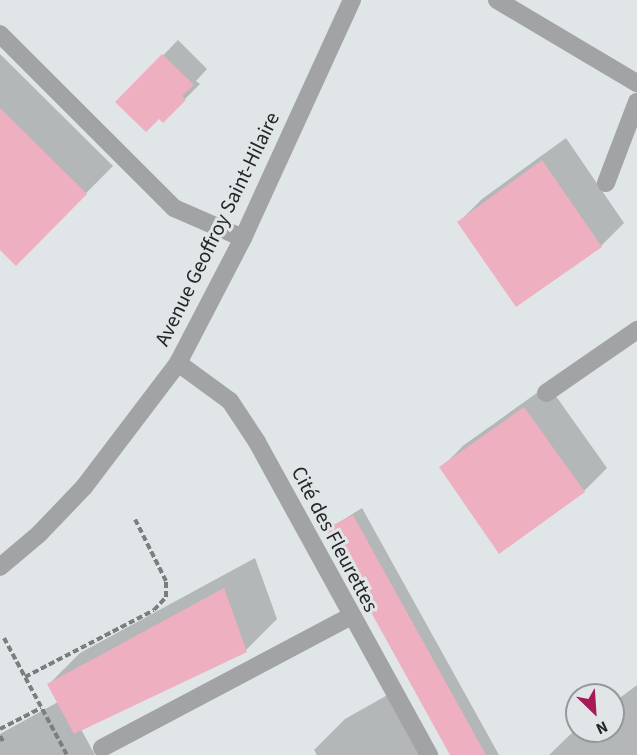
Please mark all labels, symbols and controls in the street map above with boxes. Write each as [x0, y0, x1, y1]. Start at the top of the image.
street label: Avenue Geoffroy Saint-Hilaire [149, 108, 285, 350]
street label: Cité des Fleurettes [286, 462, 384, 616]
north arrow [565, 683, 625, 743]
text: N [592, 715, 611, 740]

